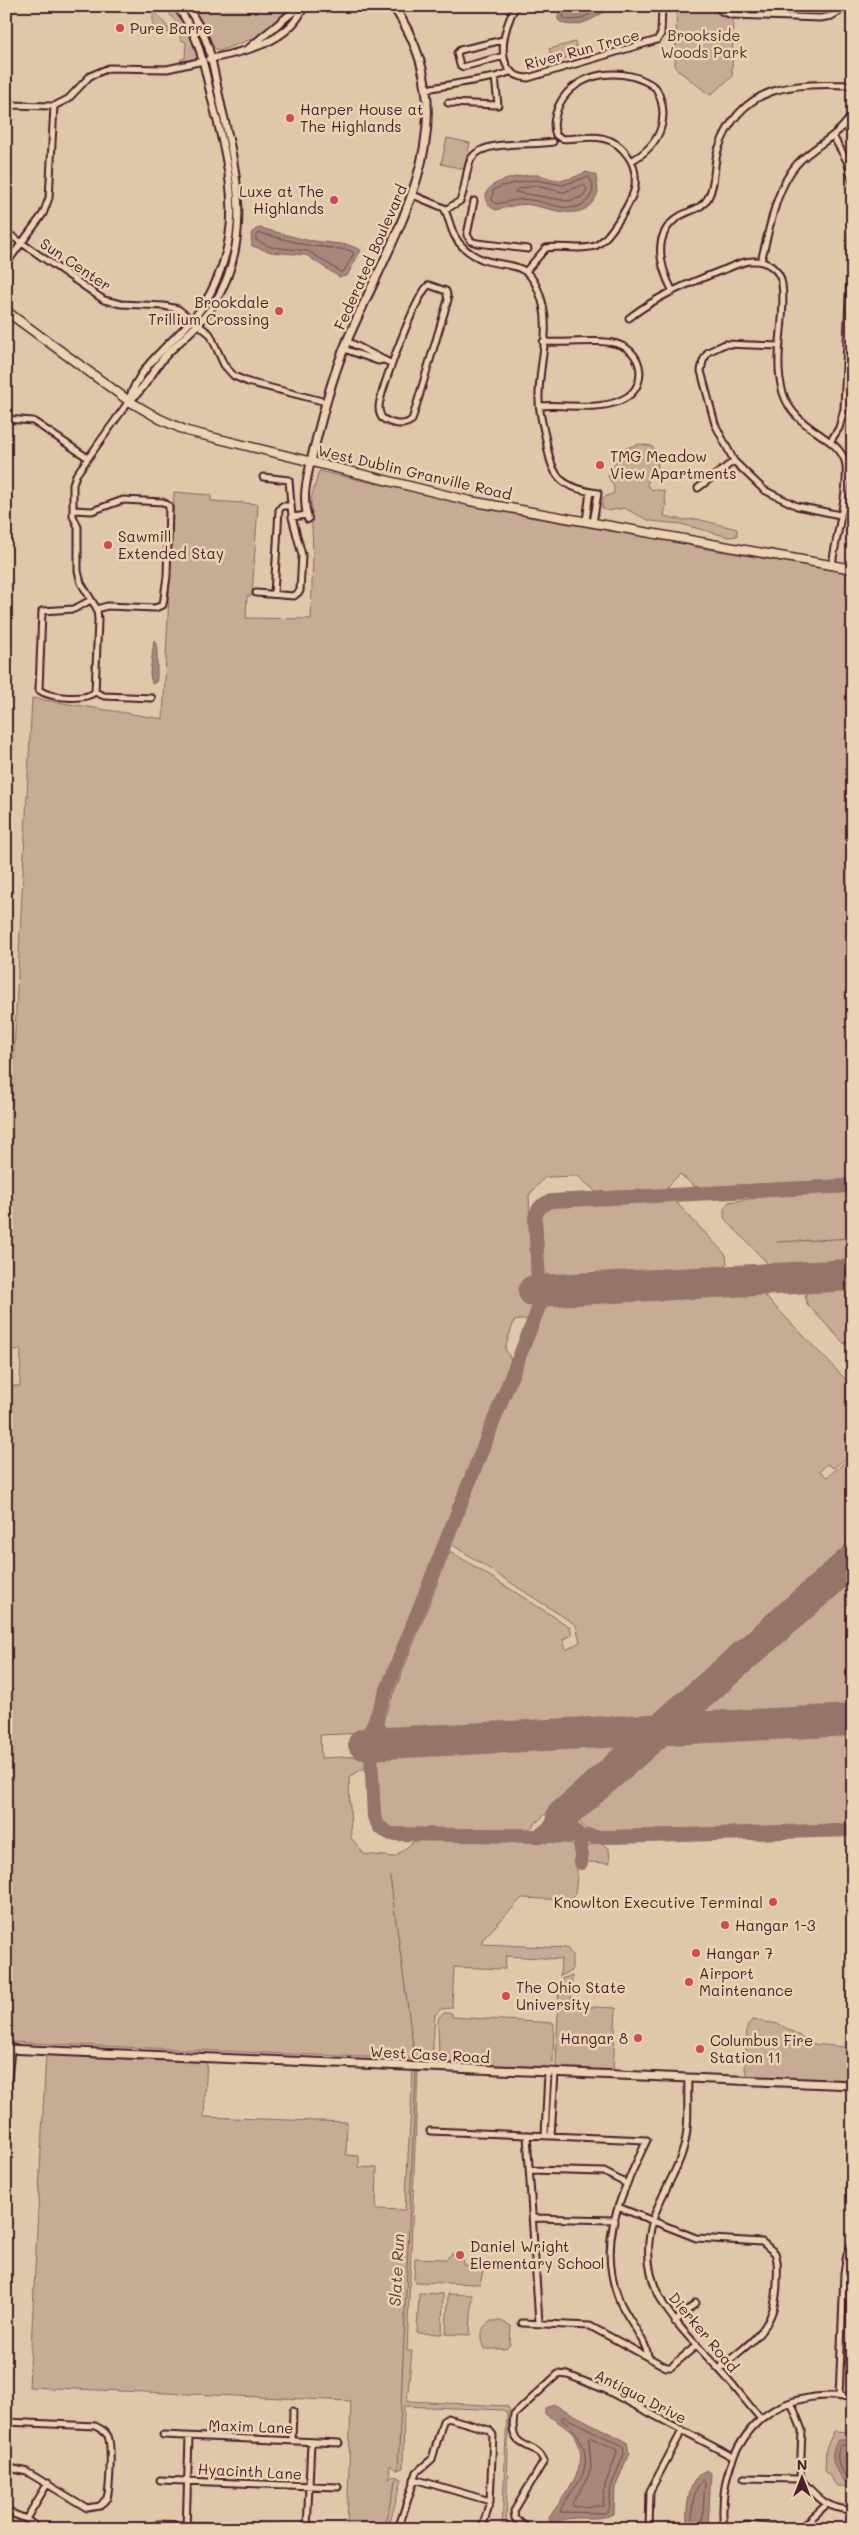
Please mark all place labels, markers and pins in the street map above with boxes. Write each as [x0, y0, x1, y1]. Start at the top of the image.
place label: Pure Barre [130, 18, 212, 38]
marker: Pure Barre [114, 22, 126, 34]
place label: Harper House at The Highlands [300, 99, 424, 136]
marker: Harper House at The Highlands [284, 112, 296, 124]
place label: Luxe at The Highlands [239, 181, 324, 218]
marker: Luxe at The Highlands [328, 194, 340, 206]
place label: Brookdale Trillium Crossing [148, 292, 269, 329]
marker: Brookdale Trillium Crossing [273, 305, 285, 317]
place label: TMG Meadow View Apartments [610, 446, 737, 483]
marker: TMG Meadow View Apartments [594, 459, 606, 471]
place label: Sawmill Extended Stay [118, 526, 224, 563]
marker: Sawmill Extended Stay [102, 539, 114, 551]
place label: Knowlton Executive Terminal [554, 1892, 763, 1912]
marker: Knowlton Executive Terminal [767, 1896, 779, 1908]
place label: Hangar 1-3 [735, 1915, 816, 1935]
marker: Hangar 1-3 [719, 1919, 731, 1931]
place label: Hangar 7 [706, 1943, 773, 1963]
marker: Hangar 7 [690, 1947, 702, 1959]
place label: Airport Maintenance [699, 1963, 793, 2000]
marker: Airport Maintenance [683, 1976, 695, 1988]
place label: The Ohio State University [516, 1977, 626, 2014]
marker: The Ohio State University [500, 1990, 512, 2002]
place label: Hangar 8 [560, 2028, 628, 2048]
place label: Columbus Fire Station 11 [710, 2030, 813, 2067]
marker: Hangar 8 [632, 2032, 644, 2044]
marker: Columbus Fire Station 11 [694, 2043, 706, 2055]
place label: Daniel Wright Elementary School [470, 2236, 605, 2273]
marker: Daniel Wright Elementary School [454, 2249, 466, 2261]

